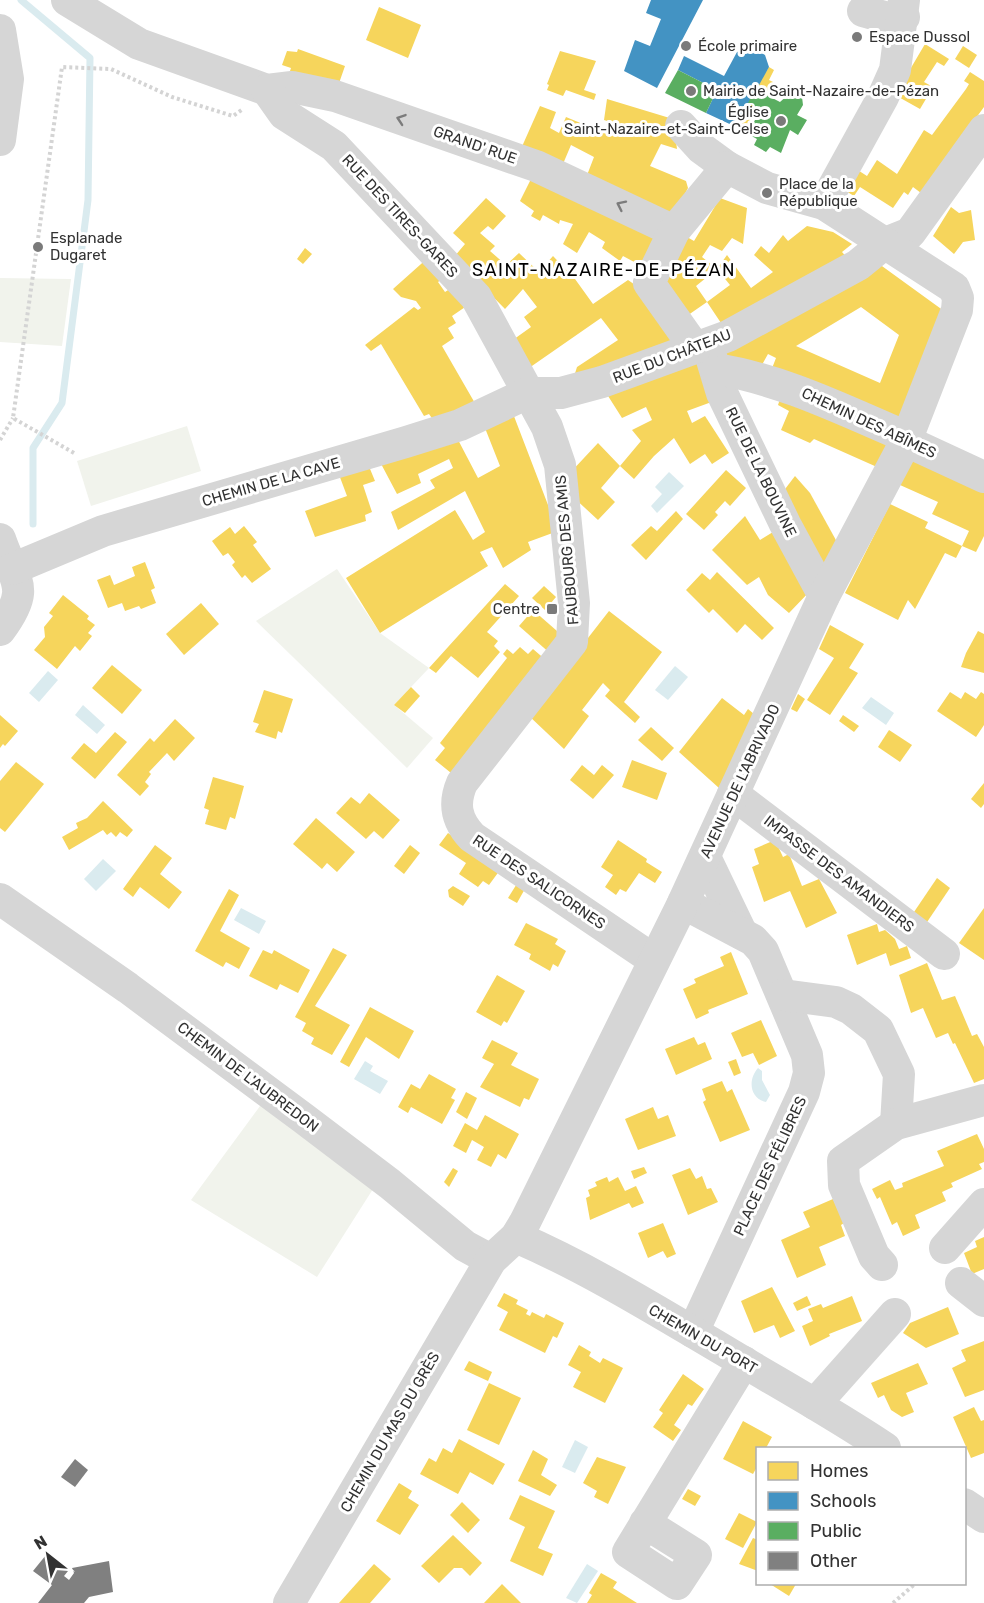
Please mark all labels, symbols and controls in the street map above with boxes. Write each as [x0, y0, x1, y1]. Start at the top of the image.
place label: Espace Dussol [869, 28, 970, 46]
marker: Espace Dussol [850, 30, 864, 44]
place label: École primaire [698, 37, 797, 55]
marker: École primaire [679, 39, 693, 53]
place label: Mairie de Saint-Nazaire-de-Pézan [703, 82, 939, 100]
marker: Mairie de Saint-Nazaire-de-Pézan [684, 84, 698, 98]
place label: Église Saint-Nazaire-et-Saint-Celse [564, 103, 769, 138]
one-way arrow [396, 114, 407, 127]
marker: Église Saint-Nazaire-et-Saint-Celse [774, 114, 788, 128]
street label: GRAND' RUE [431, 122, 519, 168]
street label: RUE DES TIRES-GARES [338, 151, 462, 281]
place label: Place de la République [779, 175, 858, 210]
marker: Place de la République [760, 186, 774, 200]
one-way arrow [617, 201, 628, 212]
place label: Esplanade Dugaret [50, 229, 122, 264]
marker: Esplanade Dugaret [31, 240, 45, 254]
district label: SAINT-NAZAIRE-DE-PÉZAN [472, 259, 736, 281]
street label: RUE DU CHÂTEAU [610, 325, 734, 387]
street label: CHEMIN DES ABÎMES [799, 384, 939, 462]
street label: RUE DE LA BOUVINE [722, 404, 800, 540]
street label: CHEMIN DE LA CAVE [200, 454, 342, 510]
street label: FAUBOURG DES AMIS [551, 474, 583, 626]
place label: Centre [493, 600, 540, 618]
marker: Centre [545, 602, 559, 616]
street label: AVENUE DE L'ABRIVADO [696, 701, 784, 861]
street label: IMPASSE DES AMANDIERS [760, 812, 918, 936]
street label: RUE DES SALICORNES [469, 831, 609, 933]
street label: CHEMIN DE L'AUBREDON [174, 1018, 322, 1136]
street label: PLACE DES FÉLIBRES [730, 1093, 810, 1239]
street label: CHEMIN DU PORT [645, 1301, 761, 1378]
street label: CHEMIN DU MAS DU GRÈS [337, 1349, 443, 1515]
legend [756, 1447, 966, 1585]
text: Homes [810, 1460, 868, 1482]
text: Schools [810, 1490, 876, 1512]
text: Public [810, 1520, 862, 1542]
north arrow [18, 1525, 78, 1585]
text: N [31, 1531, 50, 1554]
text: Other [810, 1550, 857, 1572]

